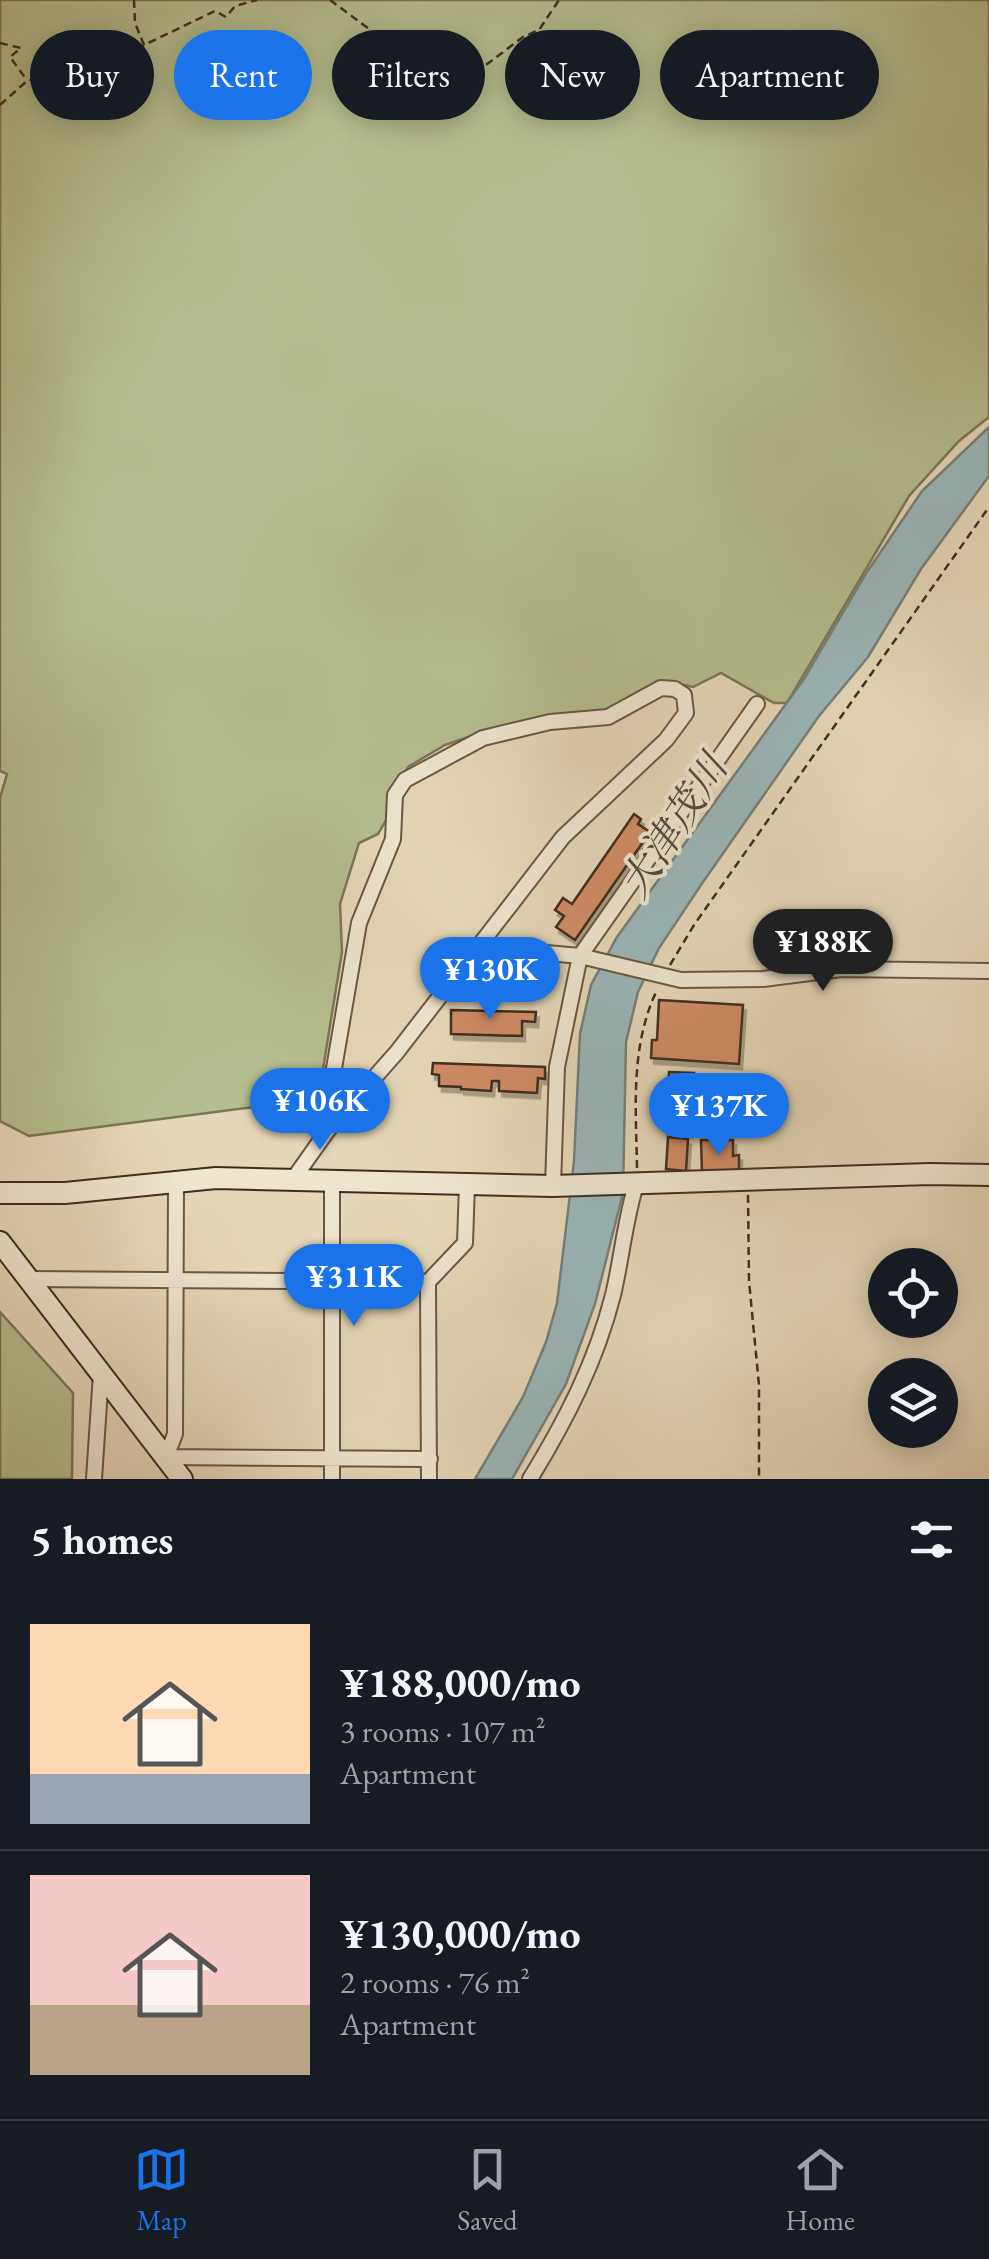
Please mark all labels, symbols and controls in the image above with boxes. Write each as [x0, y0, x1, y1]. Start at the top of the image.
chip: Buy [30, 30, 154, 120]
chip: Rent [174, 30, 312, 120]
chip: Filters [332, 30, 485, 120]
chip: New [505, 30, 640, 120]
chip: Apartment [660, 30, 879, 120]
water label: 大津茂川 [608, 741, 741, 907]
pin: ¥188K [753, 909, 893, 994]
text: ¥188K [775, 920, 871, 962]
pin: ¥130K [420, 937, 560, 1022]
text: ¥130K [442, 948, 538, 990]
pin: ¥106K [250, 1068, 390, 1153]
pin: ¥137K [649, 1073, 789, 1158]
text: ¥106K [272, 1079, 368, 1121]
text: ¥137K [671, 1084, 767, 1126]
pin: ¥311K [284, 1244, 424, 1329]
map controls [868, 1248, 958, 1448]
button: locate [868, 1248, 958, 1338]
text: ¥311K [306, 1255, 402, 1297]
button: layers [868, 1358, 958, 1448]
text: 5 homes [30, 1512, 173, 1567]
icon: filters [904, 1512, 959, 1567]
text: ¥188,000/mo [340, 1655, 581, 1710]
icon: home [110, 1664, 230, 1784]
text: 3 rooms · 107 m² [340, 1710, 546, 1752]
text: Apartment [340, 1752, 476, 1794]
text: ¥130,000/mo [340, 1906, 581, 1961]
icon: home [110, 1915, 230, 2035]
text: 2 rooms · 76 m² [340, 1961, 530, 2003]
text: Apartment [340, 2003, 476, 2045]
tab: Map [134, 2142, 189, 2238]
tab: Saved [457, 2142, 517, 2238]
tab: Home [786, 2142, 855, 2238]

